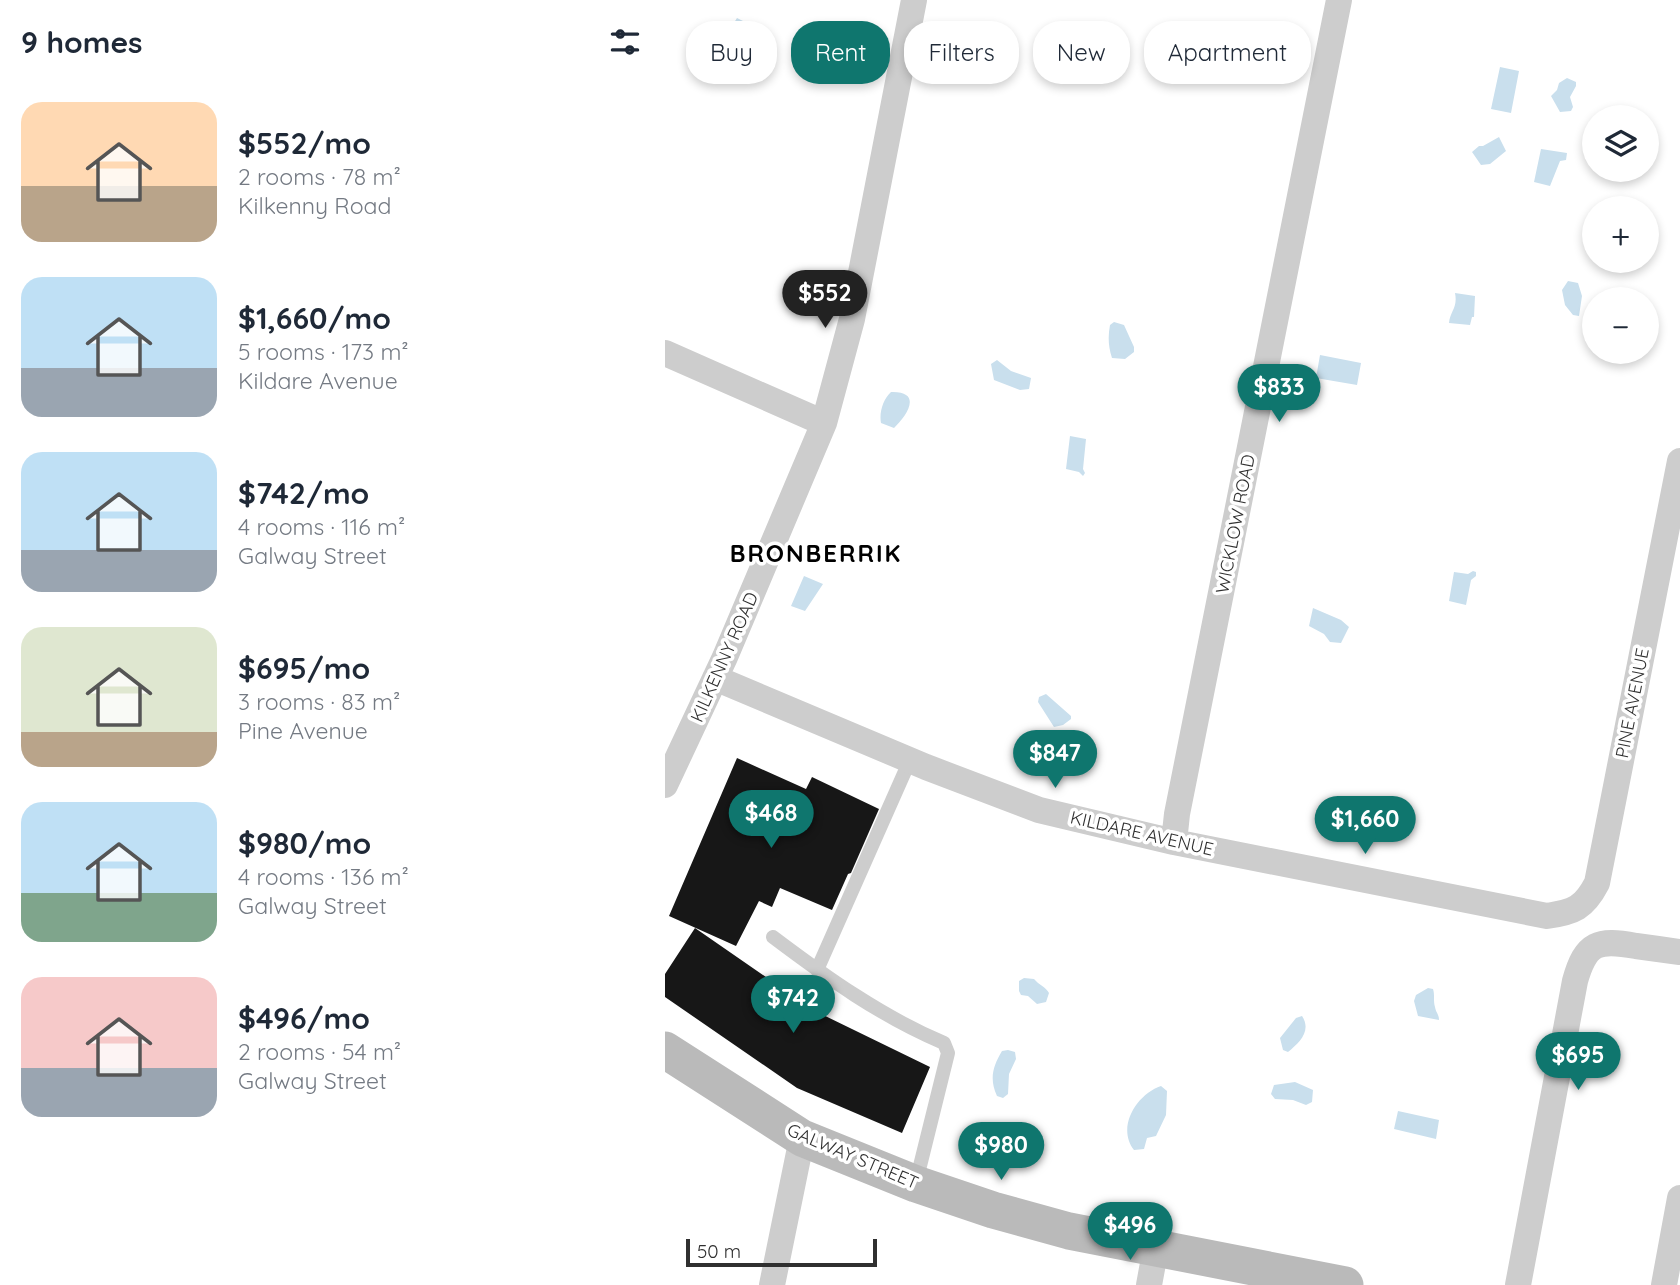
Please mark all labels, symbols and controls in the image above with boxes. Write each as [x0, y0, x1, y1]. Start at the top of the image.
chip: Buy [686, 21, 777, 84]
chip: Rent [791, 21, 890, 84]
chip: Filters [904, 21, 1019, 84]
chip: New [1033, 21, 1130, 84]
chip: Apartment [1144, 21, 1311, 84]
text: 9 homes [21, 23, 143, 61]
icon: filters [606, 23, 644, 61]
map controls [1582, 105, 1659, 364]
button: layers [1582, 105, 1659, 182]
text: $552/mo [238, 124, 371, 162]
icon: home [77, 130, 161, 214]
text: 2 rooms · 78 m² [238, 162, 401, 191]
text: Kilkenny Road [238, 191, 391, 220]
button: + [1582, 196, 1659, 273]
pin: $552 [784, 270, 866, 330]
text: $552 [798, 278, 852, 307]
button: − [1582, 287, 1659, 364]
text: $1,660/mo [238, 299, 391, 337]
icon: home [77, 305, 161, 389]
text: 5 rooms · 173 m² [238, 337, 409, 366]
pin: $833 [1238, 364, 1320, 424]
text: Kildare Avenue [238, 366, 398, 395]
text: $833 [1253, 372, 1305, 401]
street label: WICKLOW ROAD [1210, 452, 1260, 596]
text: $742/mo [238, 474, 369, 512]
icon: home [77, 480, 161, 564]
text: 4 rooms · 116 m² [238, 512, 405, 541]
district label: BRONBERRIK [730, 538, 902, 568]
text: Galway Street [238, 541, 387, 570]
street label: KILKENNY ROAD [685, 588, 763, 726]
street label: PINE AVENUE [1610, 646, 1654, 760]
text: $695/mo [238, 649, 370, 687]
icon: home [77, 655, 161, 739]
text: 3 rooms · 83 m² [238, 687, 400, 716]
text: Pine Avenue [238, 716, 368, 745]
pin: $847 [1014, 730, 1096, 790]
text: $847 [1029, 738, 1081, 767]
pin: $468 [730, 790, 812, 850]
pin: $1,660 [1308, 796, 1422, 856]
text: $468 [745, 798, 797, 827]
text: $1,660 [1331, 804, 1399, 833]
street label: KILDARE AVENUE [1068, 805, 1216, 861]
text: $980/mo [238, 824, 371, 862]
icon: home [77, 830, 161, 914]
text: 4 rooms · 136 m² [238, 862, 409, 891]
text: Galway Street [238, 891, 387, 920]
pin: $742 [752, 976, 834, 1035]
text: $742 [767, 983, 819, 1012]
text: $496/mo [238, 999, 370, 1037]
icon: home [77, 1005, 161, 1089]
pin: $695 [1537, 1032, 1619, 1092]
text: 2 rooms · 54 m² [238, 1037, 401, 1066]
text: $695 [1552, 1040, 1604, 1069]
text: Galway Street [238, 1066, 387, 1095]
street label: GALWAY STREET [784, 1118, 922, 1194]
pin: $980 [960, 1122, 1042, 1182]
text: $980 [974, 1130, 1028, 1159]
pin: $496 [1089, 1202, 1171, 1262]
text: $496 [1104, 1210, 1156, 1239]
scale bar [686, 1236, 877, 1268]
text: 50 m [697, 1239, 741, 1263]

